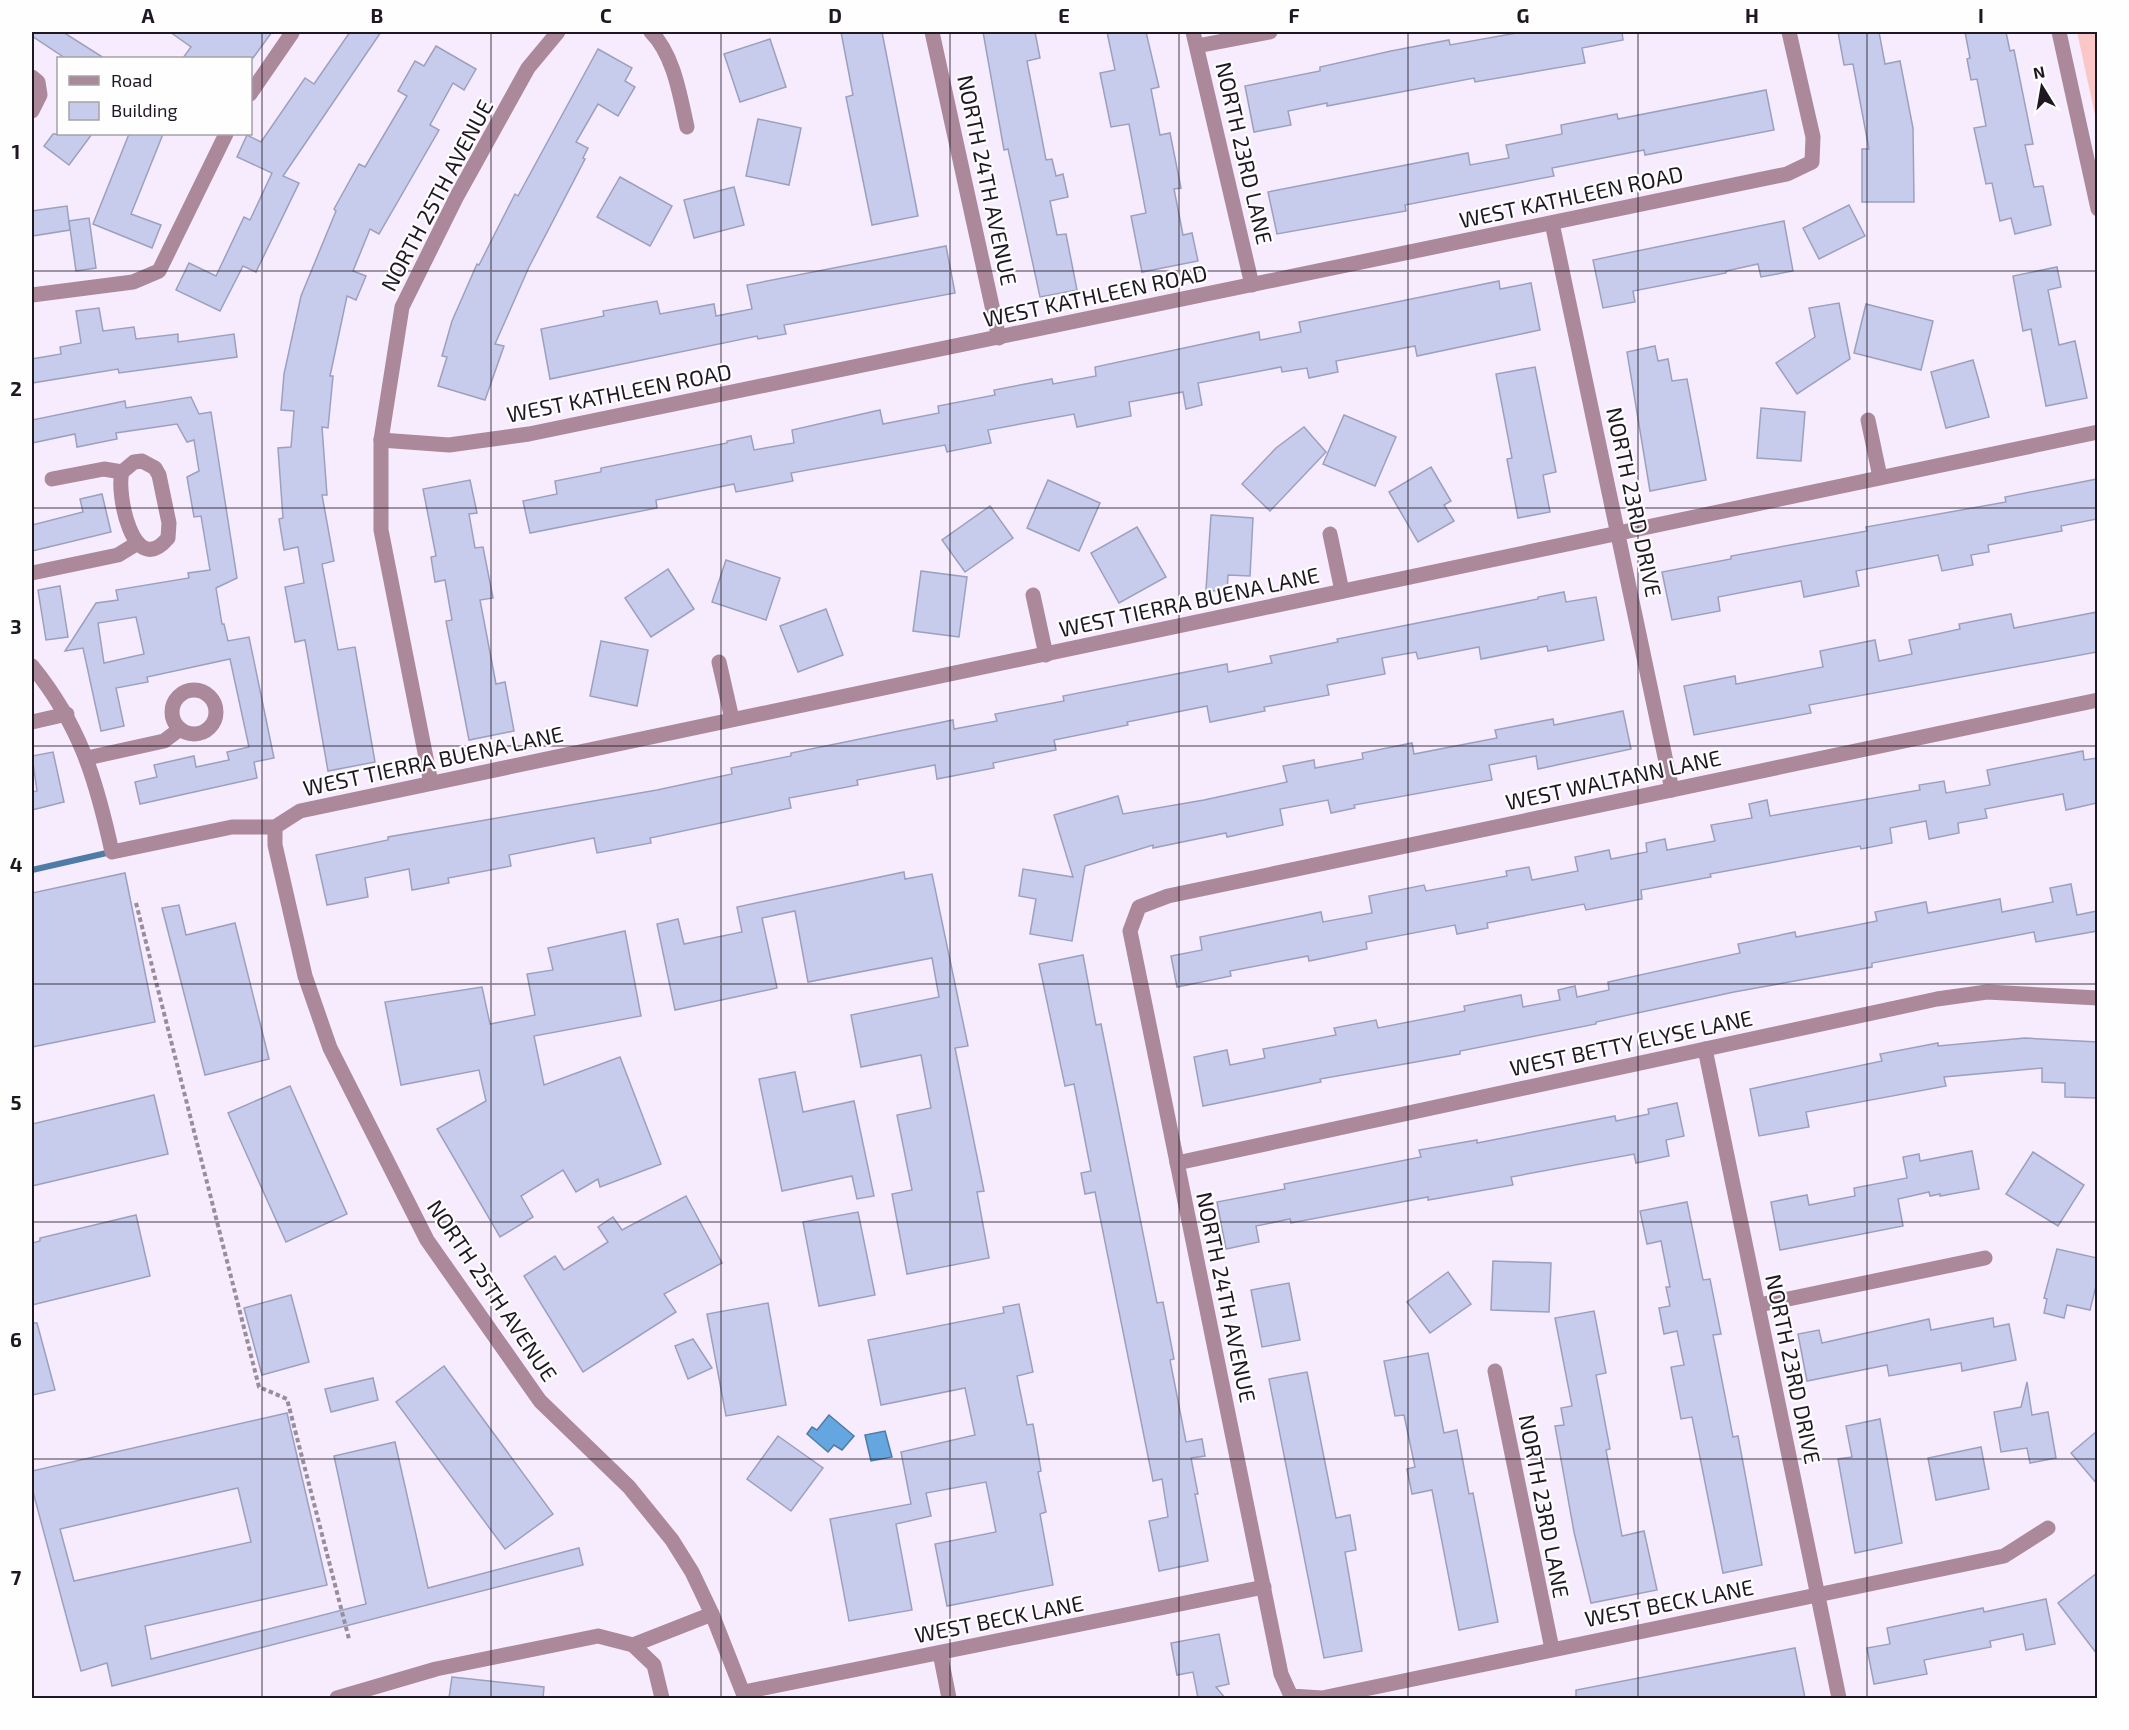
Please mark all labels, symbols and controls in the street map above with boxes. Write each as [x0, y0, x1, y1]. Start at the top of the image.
text: A [141, 3, 155, 27]
text: B [371, 3, 383, 27]
text: C [600, 3, 612, 27]
text: D [828, 3, 842, 27]
text: E [1058, 3, 1070, 27]
text: F [1288, 3, 1300, 27]
text: G [1517, 3, 1529, 27]
text: H [1745, 3, 1759, 27]
text: I [1978, 3, 1984, 27]
legend [57, 57, 252, 135]
north arrow [2012, 57, 2072, 117]
street label: NORTH 23RD LANE [1211, 59, 1279, 247]
text: N [2032, 61, 2047, 82]
text: Road [111, 69, 152, 91]
street label: NORTH 24TH AVENUE [953, 72, 1023, 288]
street label: NORTH 25TH AVENUE [375, 95, 497, 295]
text: Building [111, 99, 178, 121]
text: 1 [12, 139, 20, 163]
street label: WEST KATHLEEN ROAD [1457, 160, 1685, 232]
street label: WEST KATHLEEN ROAD [981, 259, 1209, 331]
street label: WEST KATHLEEN ROAD [504, 357, 734, 427]
text: 2 [10, 376, 22, 400]
street label: NORTH 23RD DRIVE [1602, 405, 1668, 599]
street label: WEST TIERRA BUENA LANE [1057, 561, 1321, 641]
text: 3 [10, 614, 22, 638]
street label: WEST TIERRA BUENA LANE [301, 720, 565, 800]
street label: WEST WALTANN LANE [1503, 743, 1723, 815]
text: 4 [10, 852, 23, 876]
street label: WEST BETTY ELYSE LANE [1507, 1004, 1755, 1080]
text: 5 [10, 1090, 22, 1114]
street label: NORTH 24TH AVENUE [1192, 1189, 1262, 1405]
street label: NORTH 25TH AVENUE [423, 1194, 563, 1386]
street label: NORTH 23RD DRIVE [1761, 1272, 1827, 1466]
text: 6 [10, 1327, 22, 1351]
street label: NORTH 23RD LANE [1514, 1412, 1576, 1600]
text: 7 [11, 1565, 22, 1589]
street label: WEST BECK LANE [1582, 1573, 1756, 1631]
street label: WEST BECK LANE [912, 1589, 1086, 1647]

